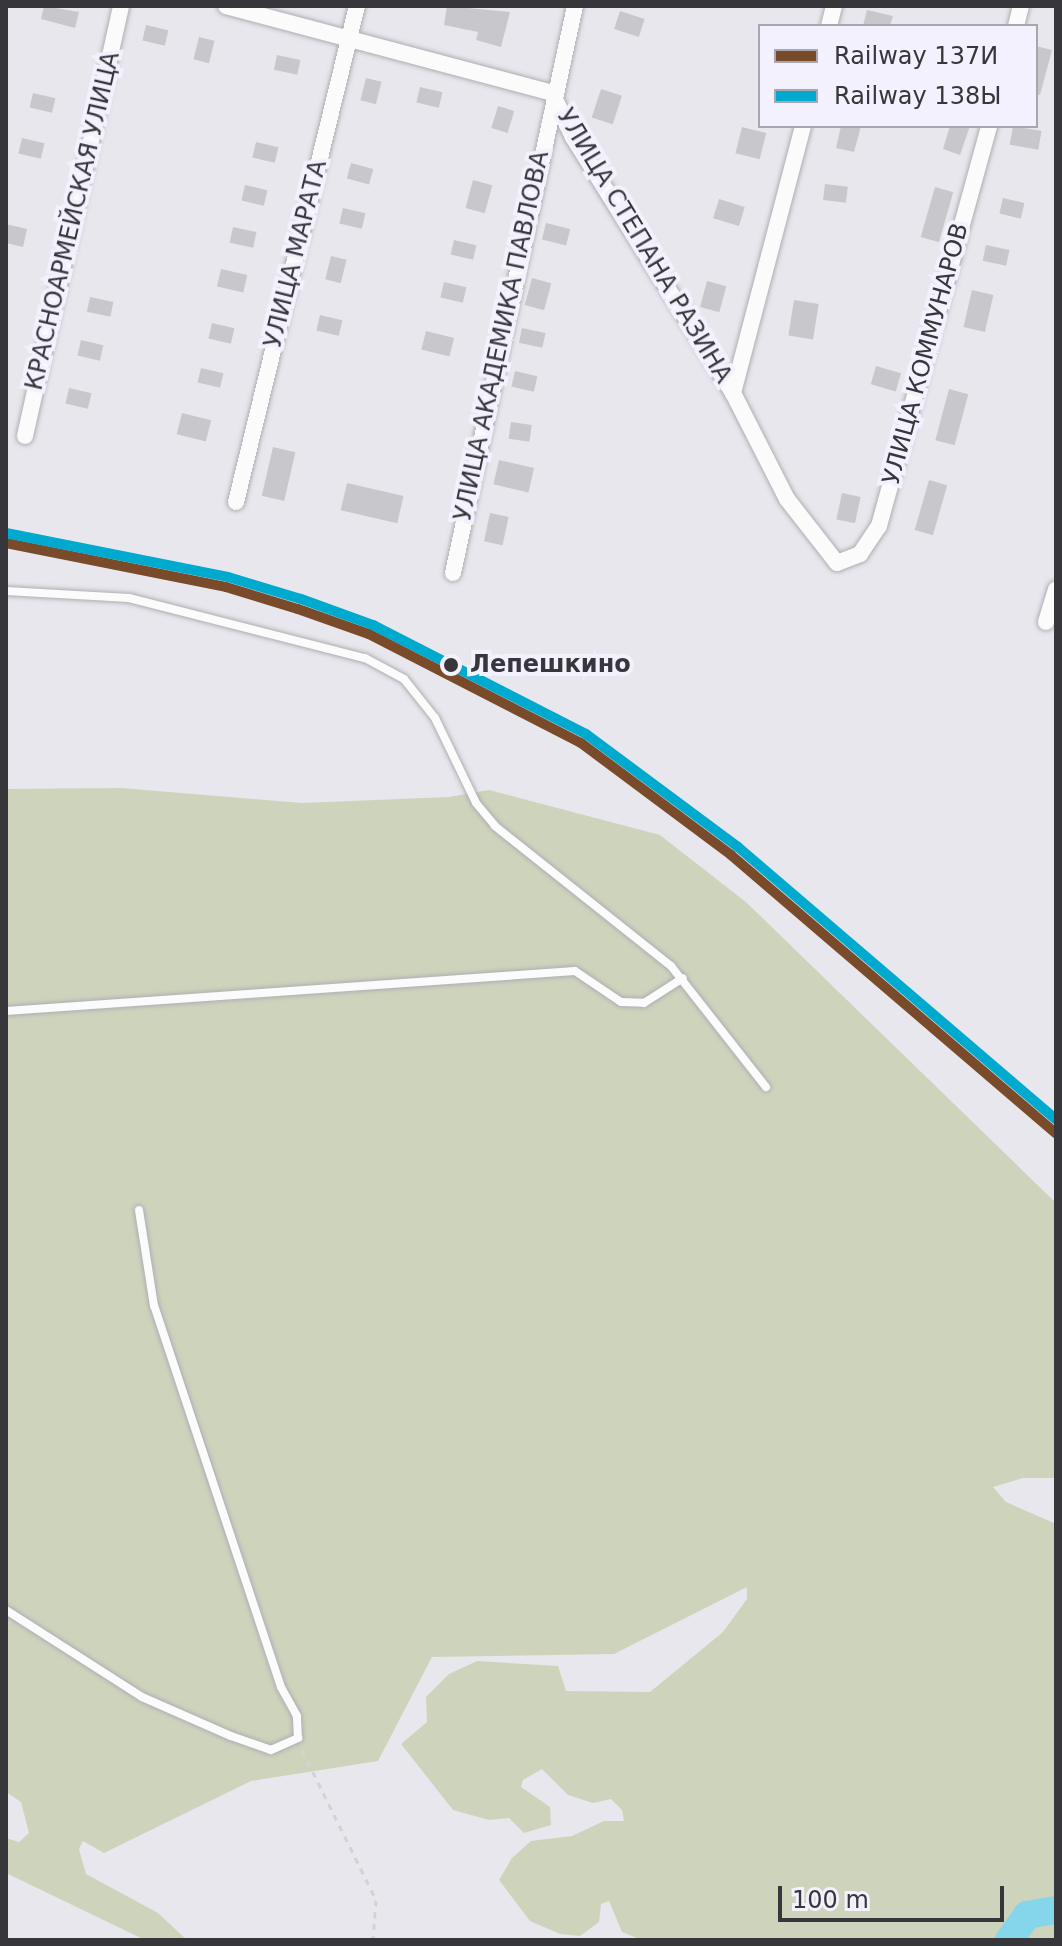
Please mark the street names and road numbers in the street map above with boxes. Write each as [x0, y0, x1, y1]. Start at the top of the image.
street label: КРАСНОАРМЕЙСКАЯ УЛИЦА [20, 49, 126, 393]
street label: УЛИЦА СТЕПАНА РАЗИНА [551, 104, 737, 388]
street label: УЛИЦА АКАДЕМИКА ПАВЛОВА [449, 148, 555, 524]
street label: УЛИЦА МАРАТА [259, 157, 333, 351]
street label: УЛИЦА КОММУНАРОВ [877, 220, 975, 488]

